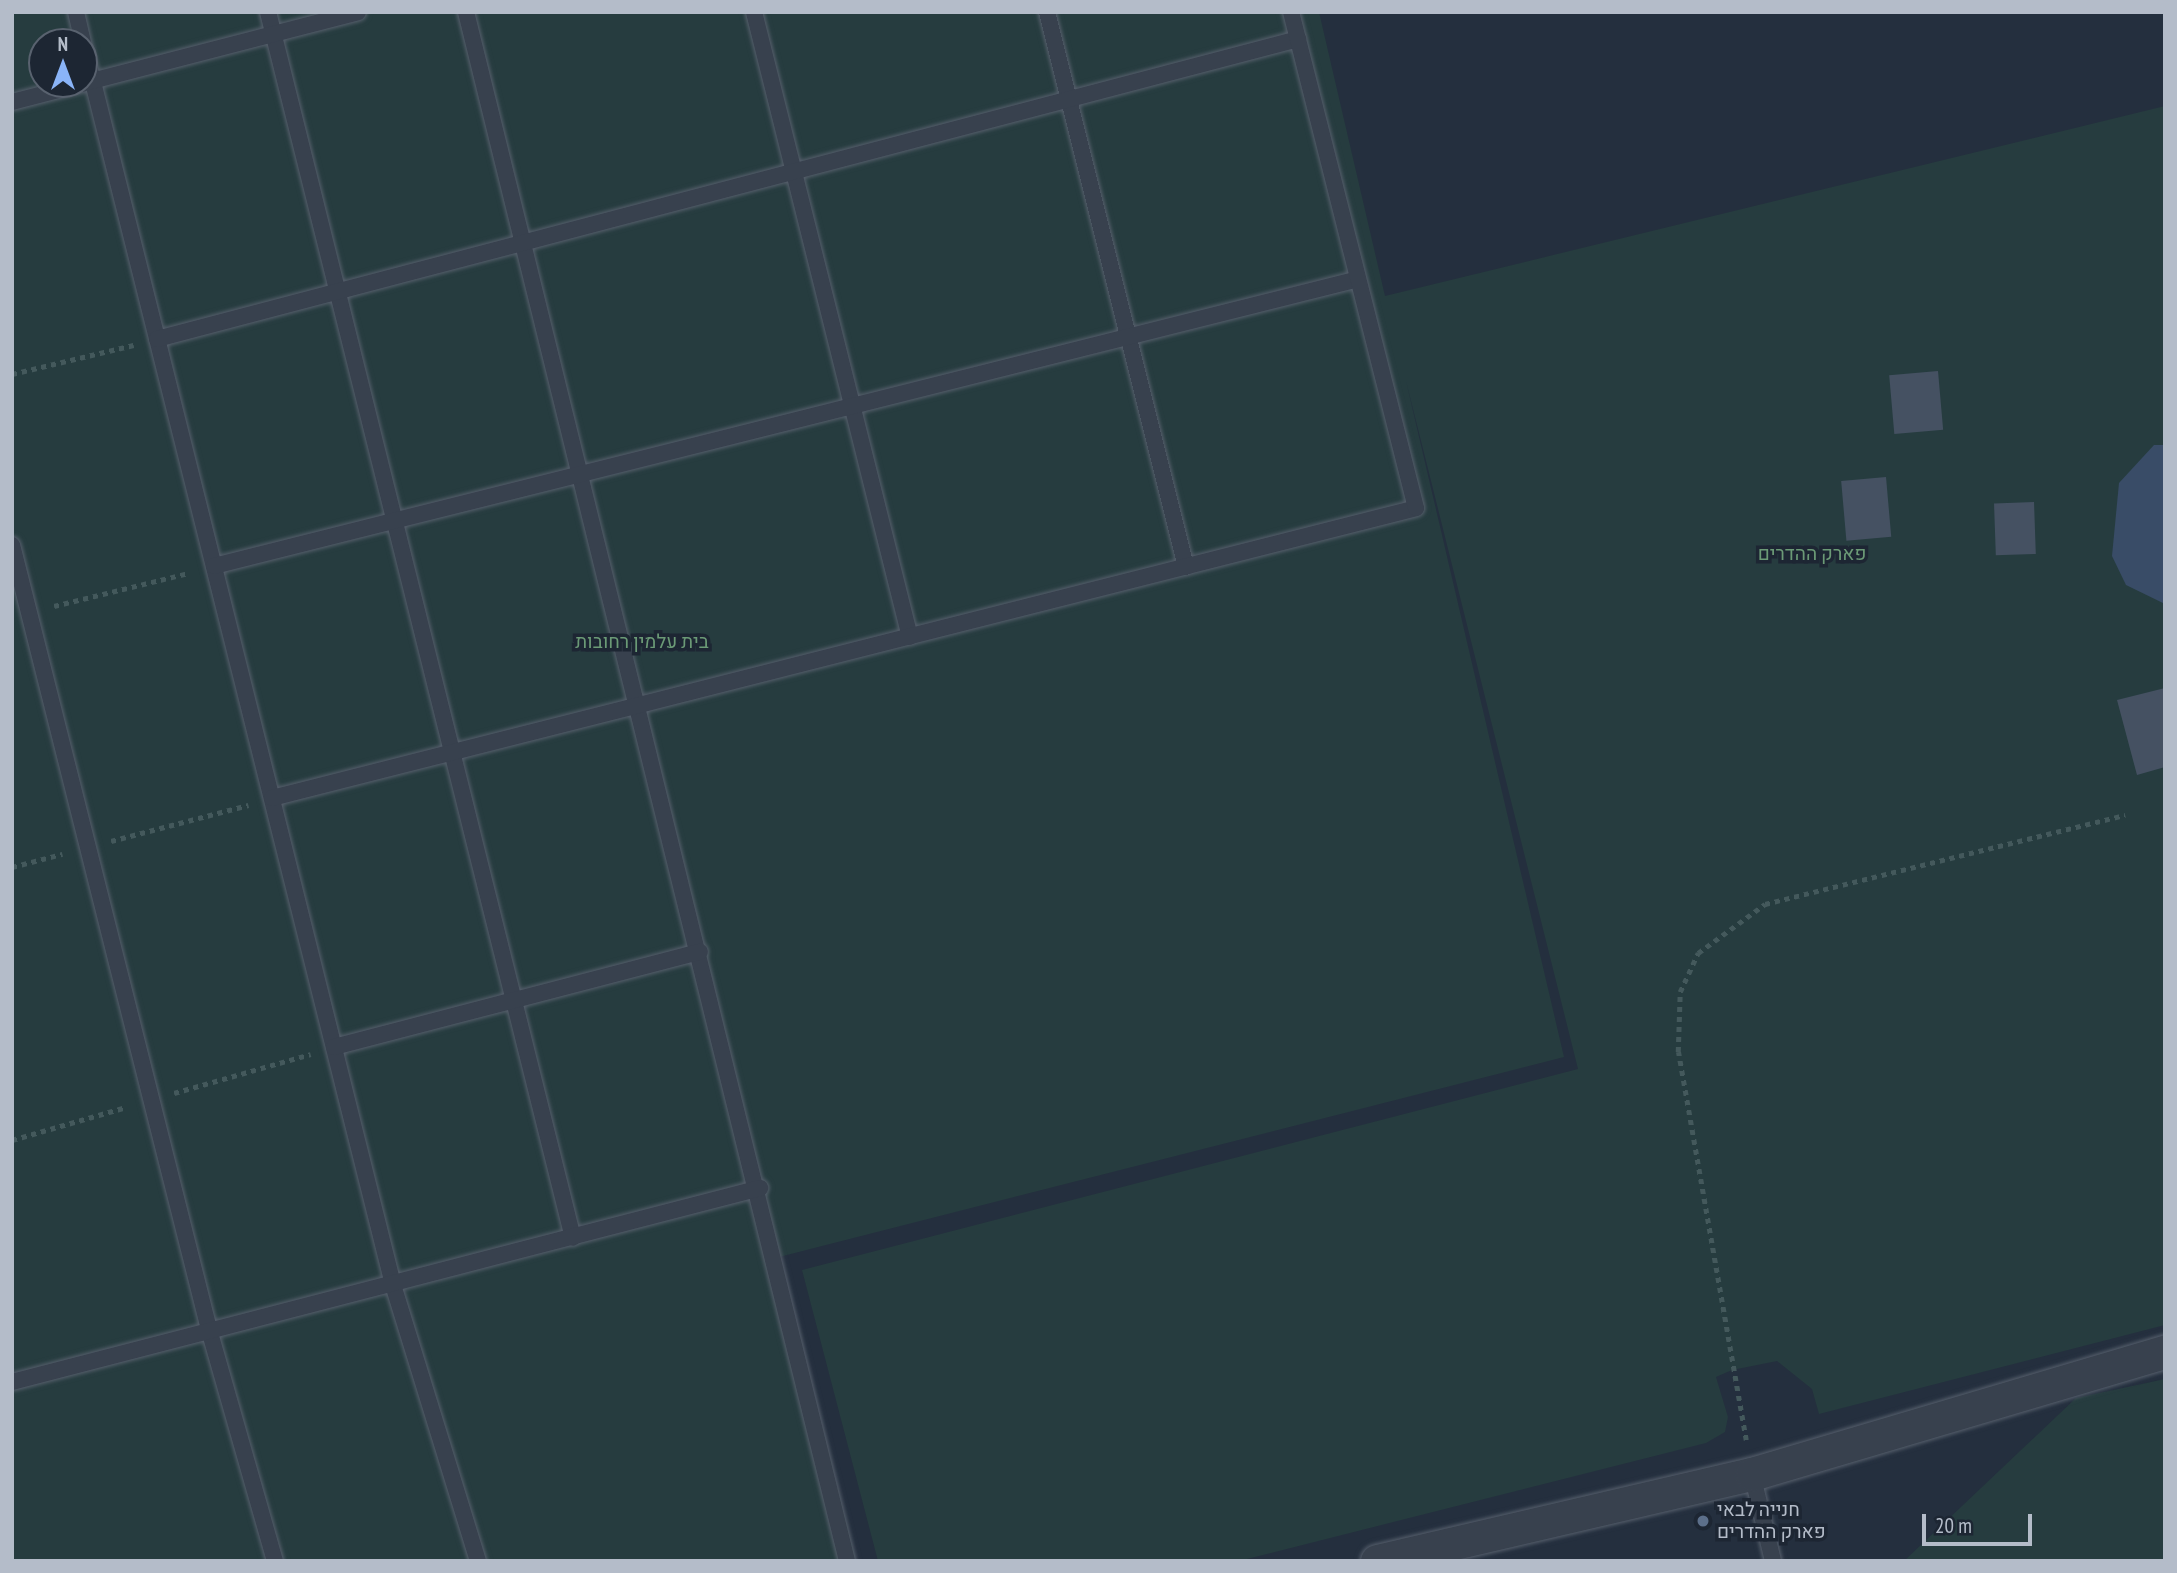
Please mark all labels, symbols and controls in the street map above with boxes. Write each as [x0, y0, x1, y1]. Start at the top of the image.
north arrow [28, 28, 98, 98]
text: N [58, 32, 68, 56]
park label: פארק ההדרים [1758, 543, 1866, 565]
park label: בית עלמין רחובות [575, 631, 709, 653]
place label: חנייה לבאי פארק ההדרים [1717, 1499, 1826, 1543]
scale bar [1925, 1500, 2035, 1544]
text: 20 m [1935, 1512, 1972, 1539]
marker: חנייה לבאי פארק ההדרים [1695, 1513, 1711, 1529]

